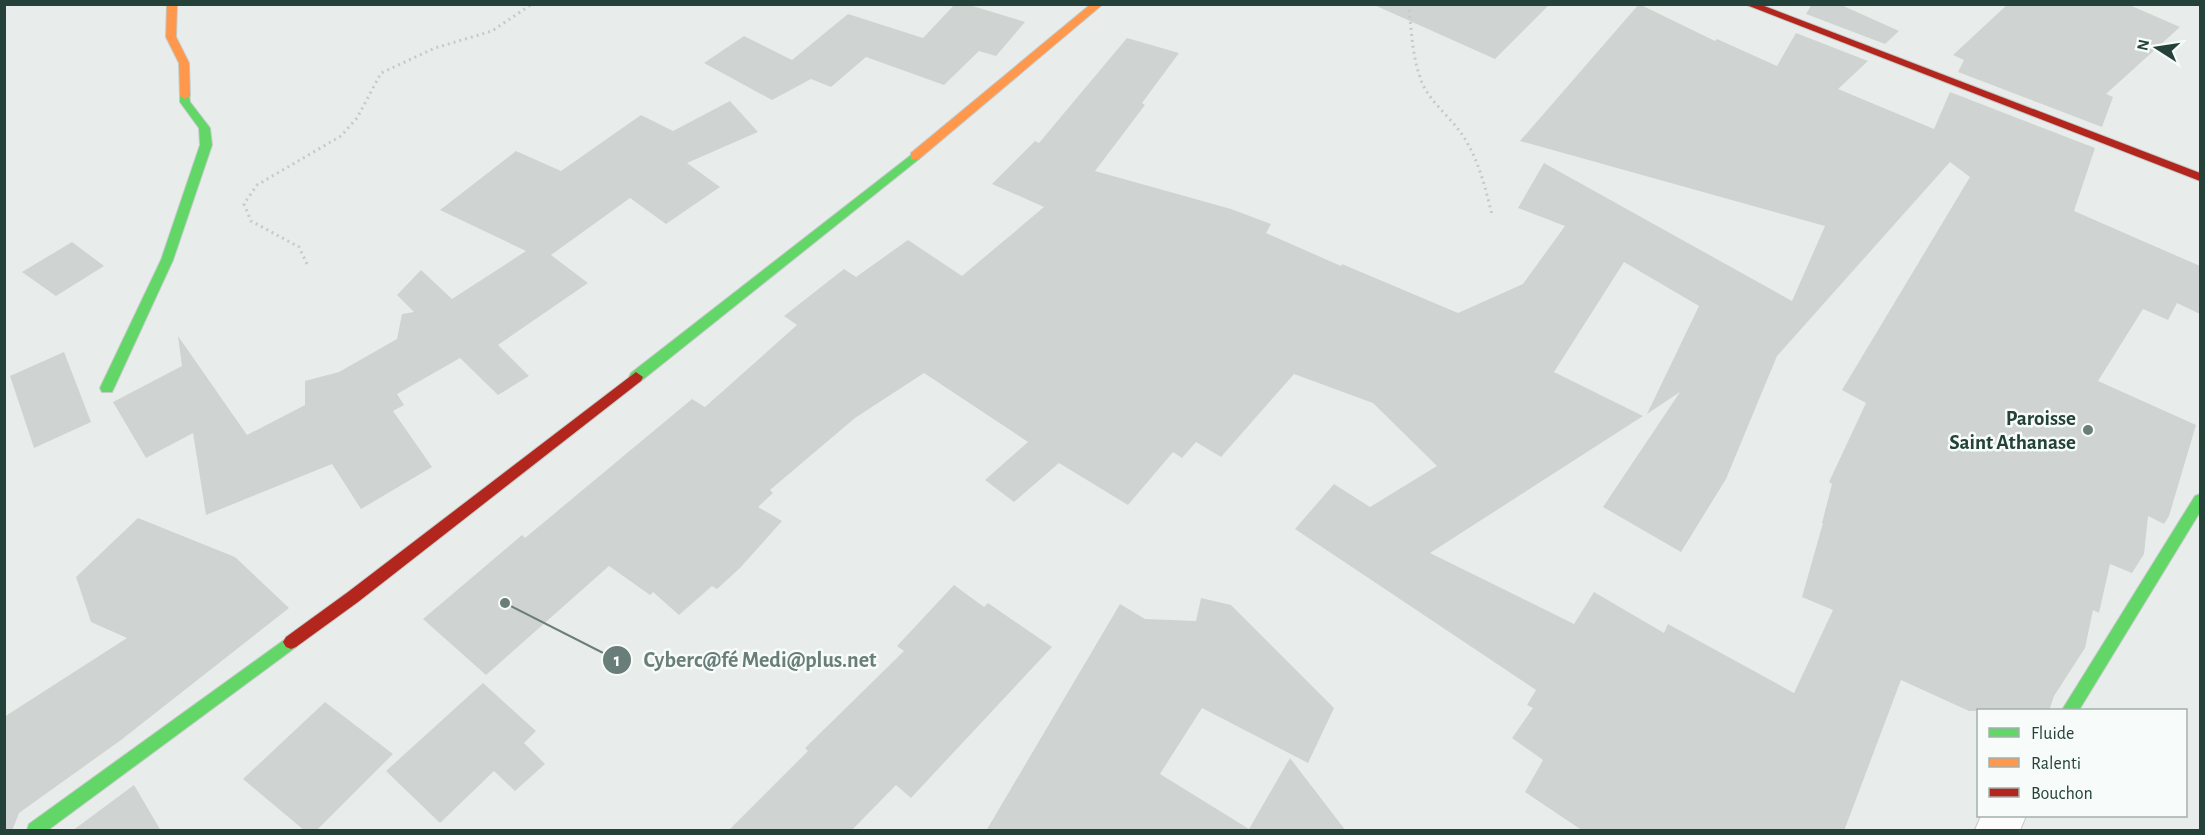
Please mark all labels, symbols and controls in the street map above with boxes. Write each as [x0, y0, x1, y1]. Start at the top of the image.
north arrow [2127, 18, 2187, 78]
text: N [2134, 38, 2152, 52]
place label: Paroisse Saint Athanase [1949, 408, 2076, 453]
marker: Paroisse Saint Athanase [2081, 423, 2095, 437]
callout: Cyberc@fé Medi@plus.net [602, 640, 889, 680]
text: Cyberc@fé Medi@plus.net [643, 649, 877, 672]
text: 1 [614, 652, 620, 670]
legend [1977, 709, 2187, 817]
text: Fluide [2031, 725, 2074, 743]
text: Ralenti [2031, 755, 2081, 773]
text: Bouchon [2031, 785, 2093, 803]

